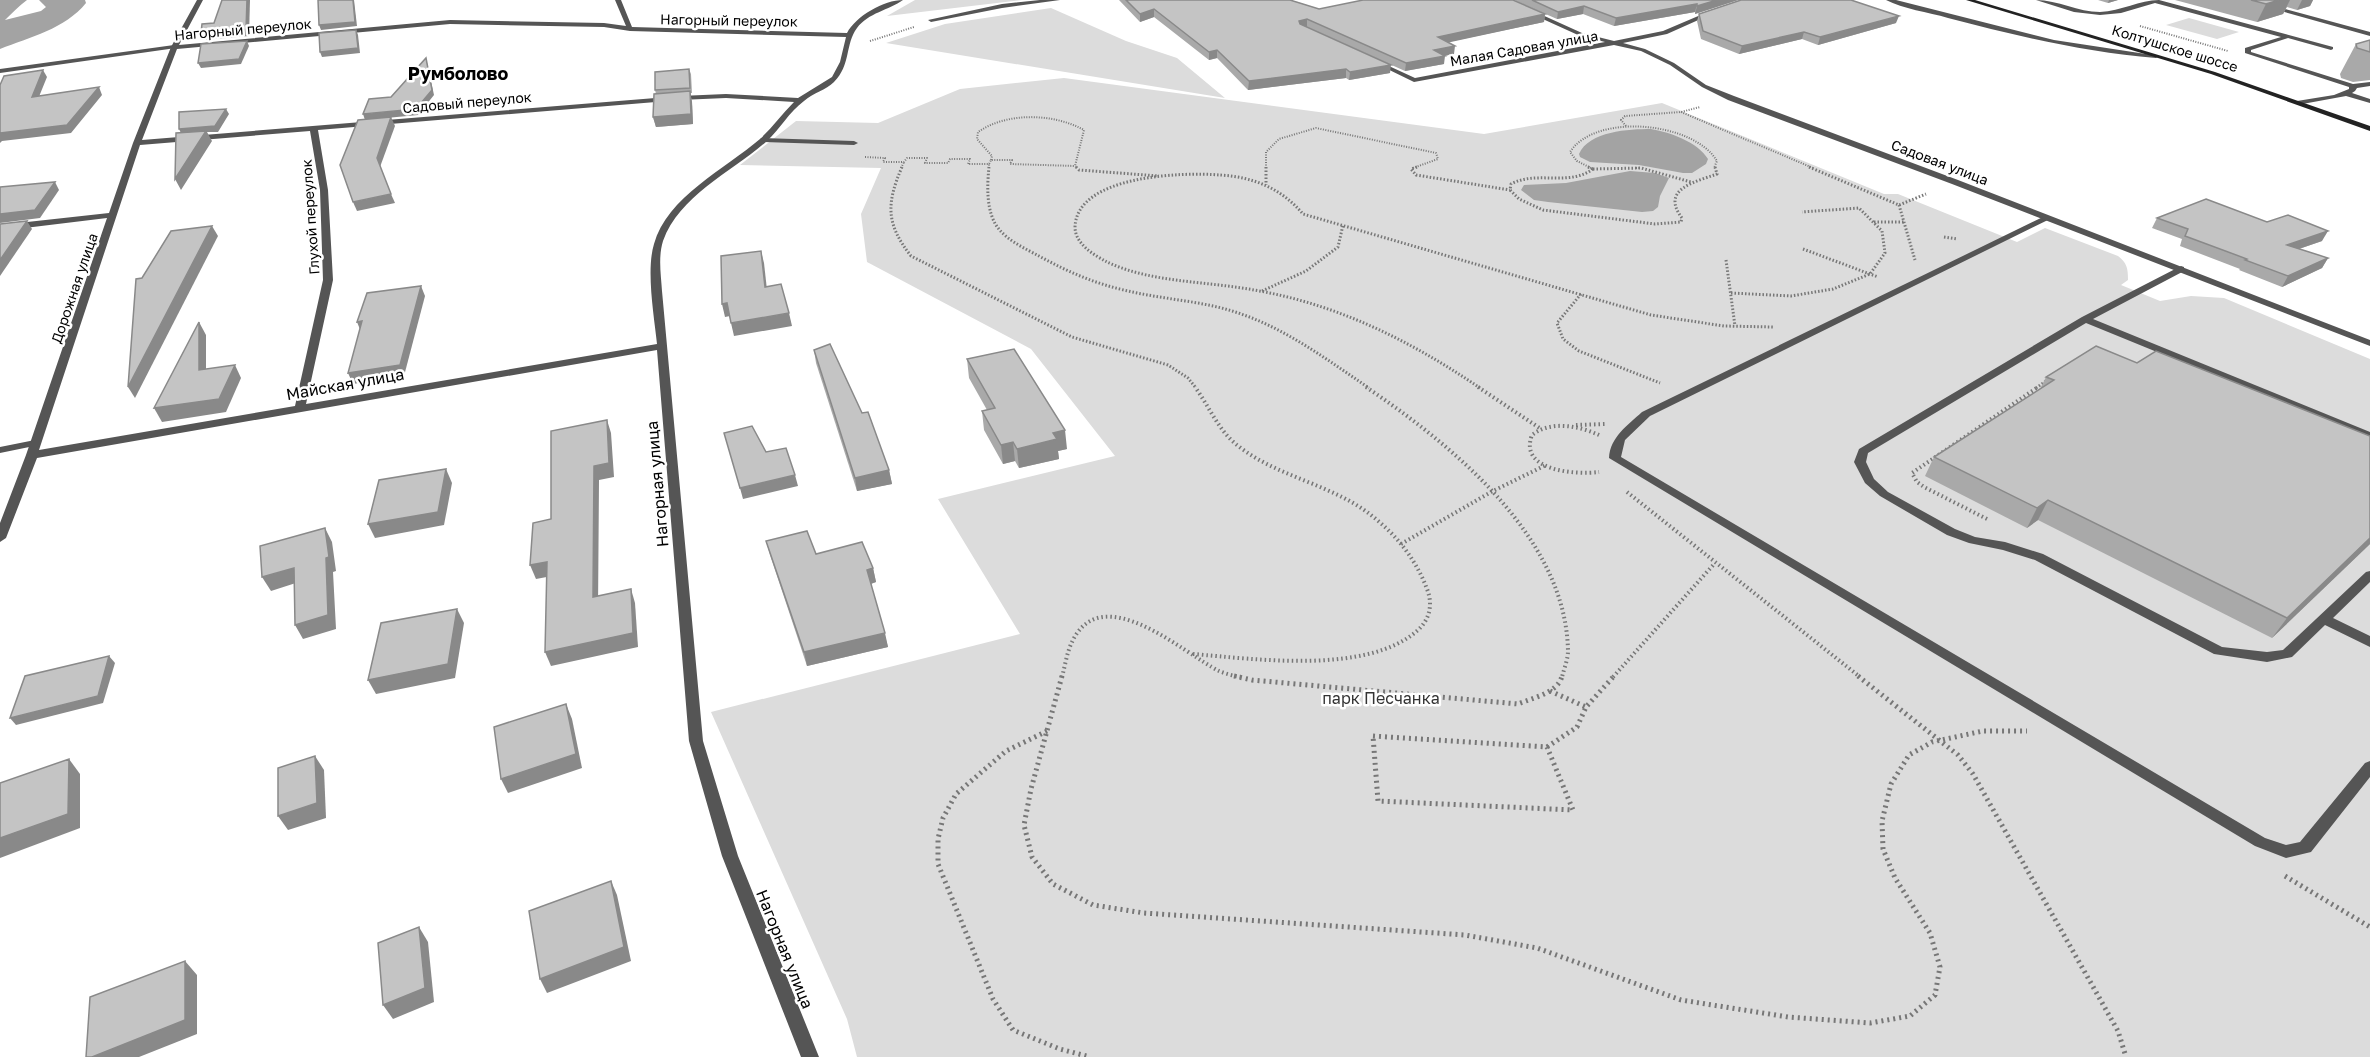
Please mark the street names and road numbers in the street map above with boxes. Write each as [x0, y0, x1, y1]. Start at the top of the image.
street label: Нагорный переулок [660, 10, 798, 30]
street label: Нагорный переулок [174, 15, 312, 43]
street label: Колтушское шоссе [2110, 21, 2240, 75]
street label: Малая Садовая улица [1449, 27, 1599, 69]
street label: Садовый переулок [402, 88, 532, 116]
street label: Садовая улица [1889, 136, 1991, 188]
street label: Глухой переулок [297, 159, 323, 275]
street label: Дорожная улица [47, 231, 101, 345]
street label: Майская улица [284, 364, 406, 404]
street label: Нагорная улица [642, 420, 672, 548]
street label: Нагорная улица [752, 887, 818, 1011]

